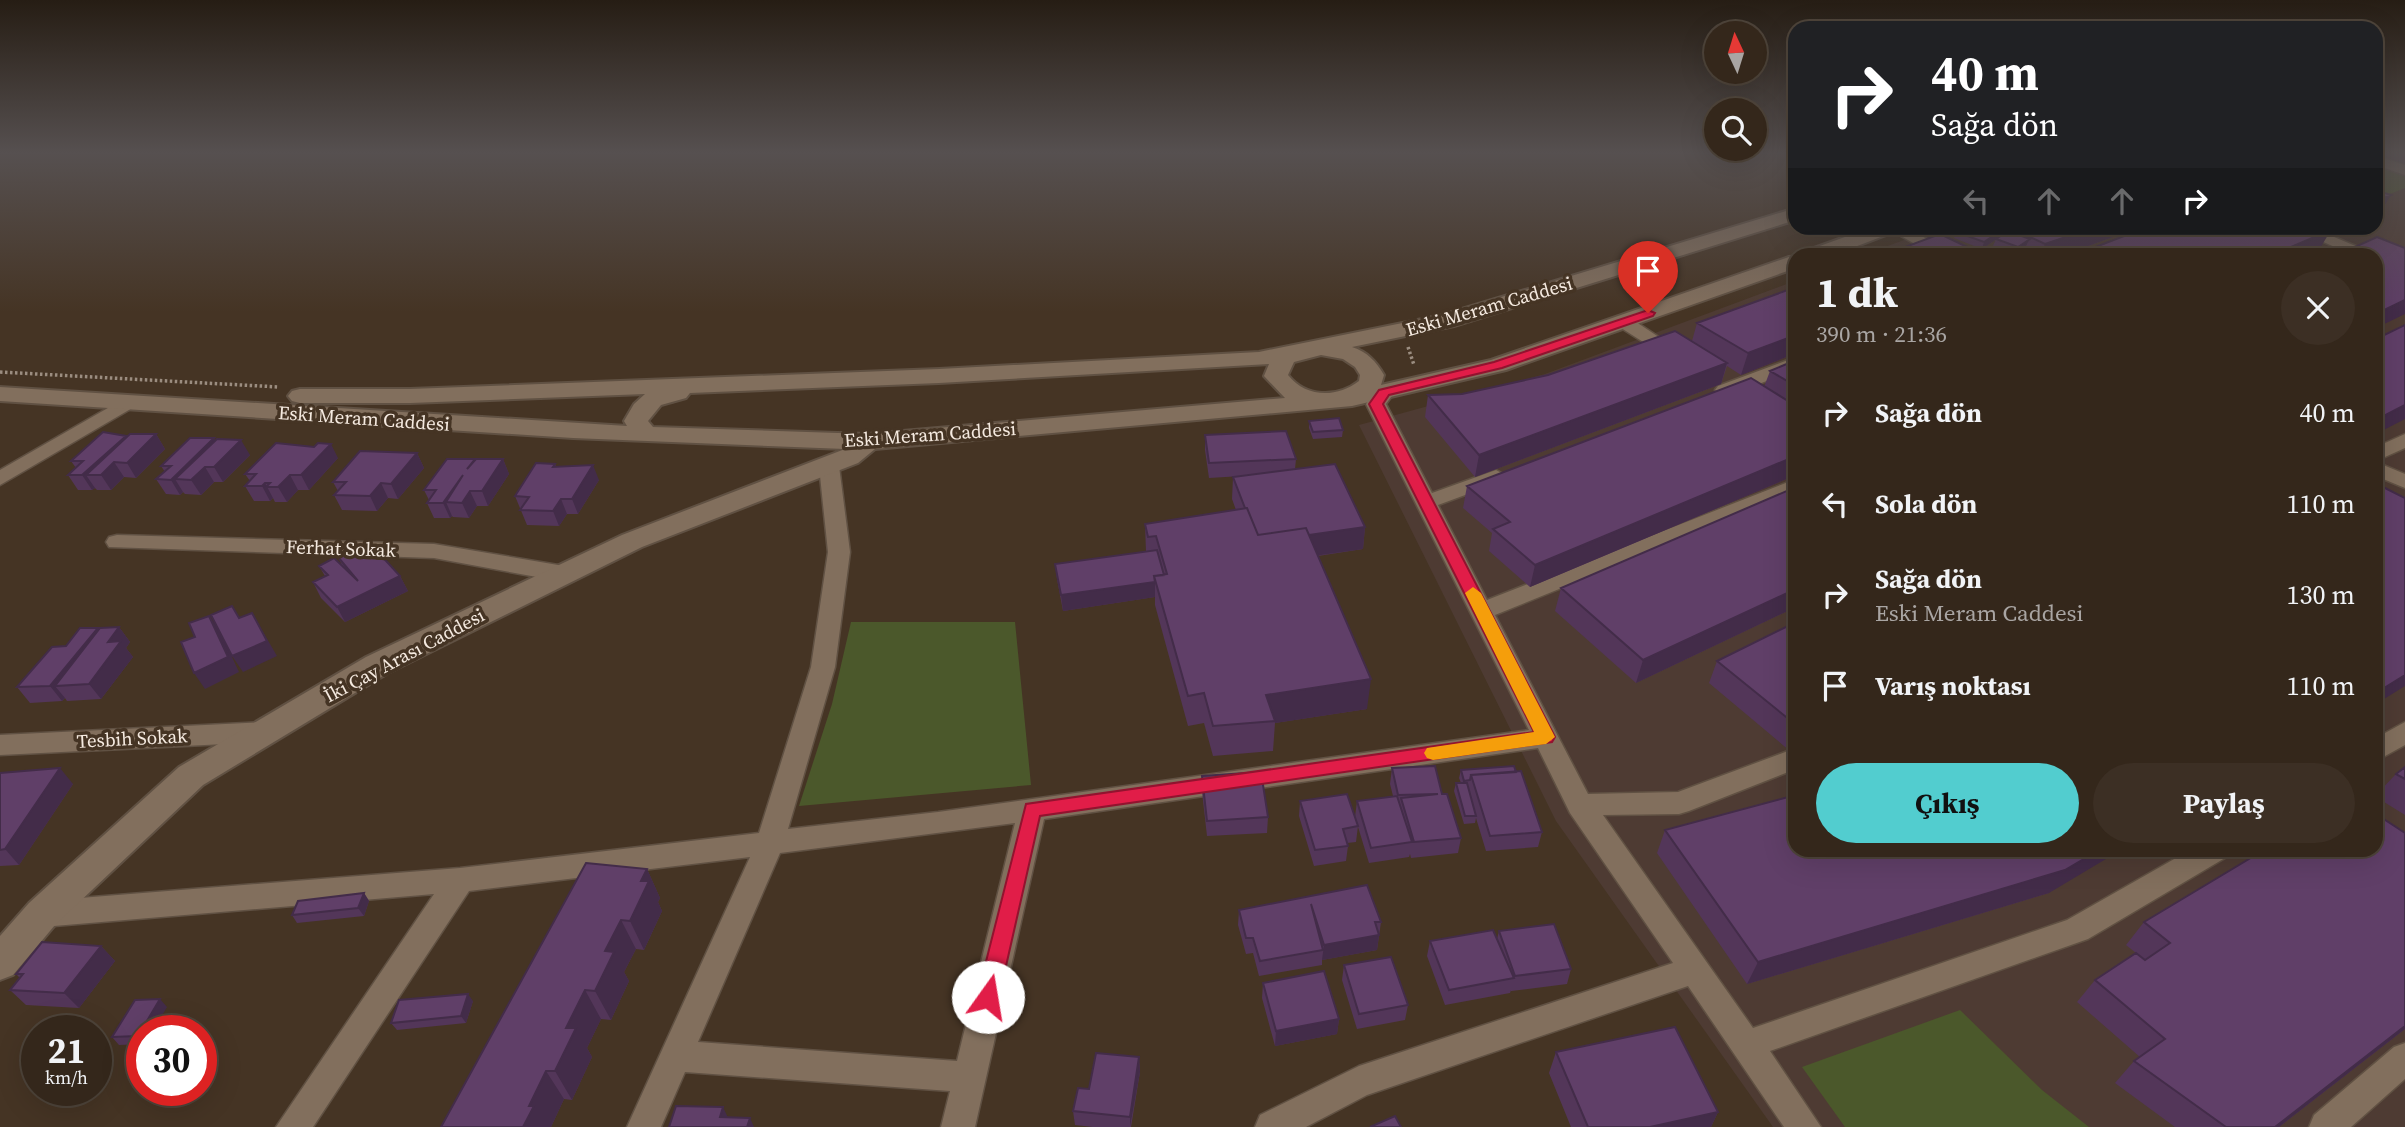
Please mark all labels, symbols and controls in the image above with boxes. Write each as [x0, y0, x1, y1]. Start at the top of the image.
north arrow [1704, 21, 1768, 84]
map controls [1704, 21, 1767, 161]
text: 40 m [1931, 39, 2039, 106]
icon: right [1816, 49, 1907, 140]
button: search [1704, 98, 1767, 161]
text: Sağa dön [1931, 103, 2058, 147]
icon: left [1957, 182, 1995, 220]
icon: ahead [2030, 182, 2068, 220]
icon: ahead [2103, 182, 2141, 220]
icon: right [2176, 182, 2214, 220]
pin [1618, 241, 1678, 313]
icon: arrive [1629, 252, 1667, 290]
text: 1 dk [1816, 263, 1898, 321]
street label: Eski Meram Caddesi [1403, 270, 1576, 342]
button: close [2281, 271, 2355, 345]
text: 390 m · 21:36 [1816, 318, 1947, 350]
icon: right [1816, 394, 1854, 432]
text: Sağa dön [1875, 395, 1982, 431]
text: 40 m [2300, 395, 2355, 431]
street label: Eski Meram Caddesi [277, 399, 451, 437]
street label: Eski Meram Caddesi [843, 415, 1017, 453]
icon: left [1816, 485, 1854, 523]
text: Sola dön [1875, 486, 1977, 522]
text: 110 m [2287, 486, 2355, 522]
street label: Ferhat Sokak [286, 533, 397, 563]
text: Sağa dön [1875, 561, 1982, 597]
icon: right [1816, 576, 1854, 614]
text: 130 m [2287, 577, 2355, 613]
text: Eski Meram Caddesi [1875, 597, 2083, 629]
street label: İki Çay Arası Caddesi [319, 601, 489, 708]
icon: arrive [1816, 667, 1854, 705]
text: Varış noktası [1875, 668, 2031, 704]
text: 110 m [2287, 668, 2355, 704]
street label: Tesbih Sokak [76, 722, 189, 754]
button: Çıkış [1816, 763, 2079, 843]
button: Paylaş [2093, 763, 2355, 843]
position arrow [951, 960, 1025, 1034]
speed limit sign: 30 [126, 1015, 217, 1106]
text: 21 [48, 1027, 85, 1075]
text: km/h [45, 1065, 88, 1090]

